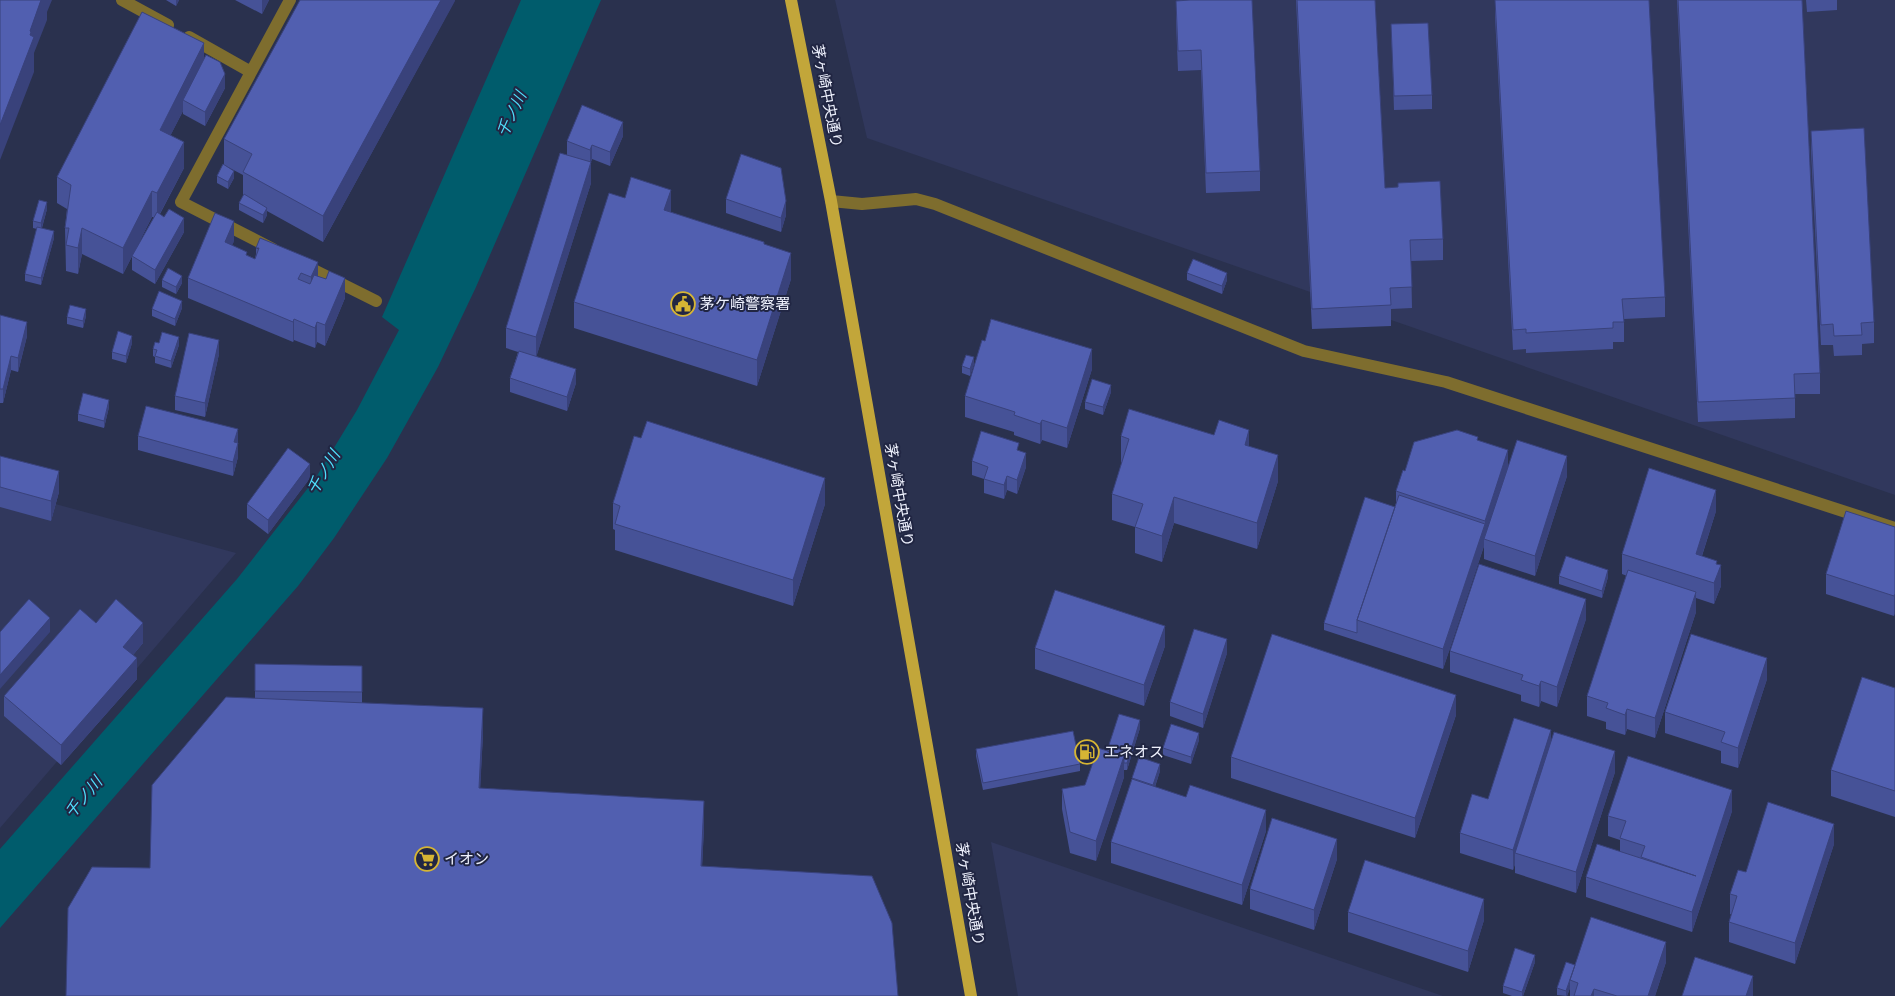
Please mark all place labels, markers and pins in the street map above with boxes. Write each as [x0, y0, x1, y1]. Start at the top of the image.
public building icon: 茅ケ崎警察署 [670, 291, 696, 317]
place label: 茅ケ崎警察署 [700, 295, 790, 313]
fuel station icon: エネオス [1074, 739, 1100, 765]
place label: エネオス [1104, 743, 1164, 761]
supermarket icon: イオン [414, 846, 440, 872]
place label: イオン [444, 850, 489, 868]

